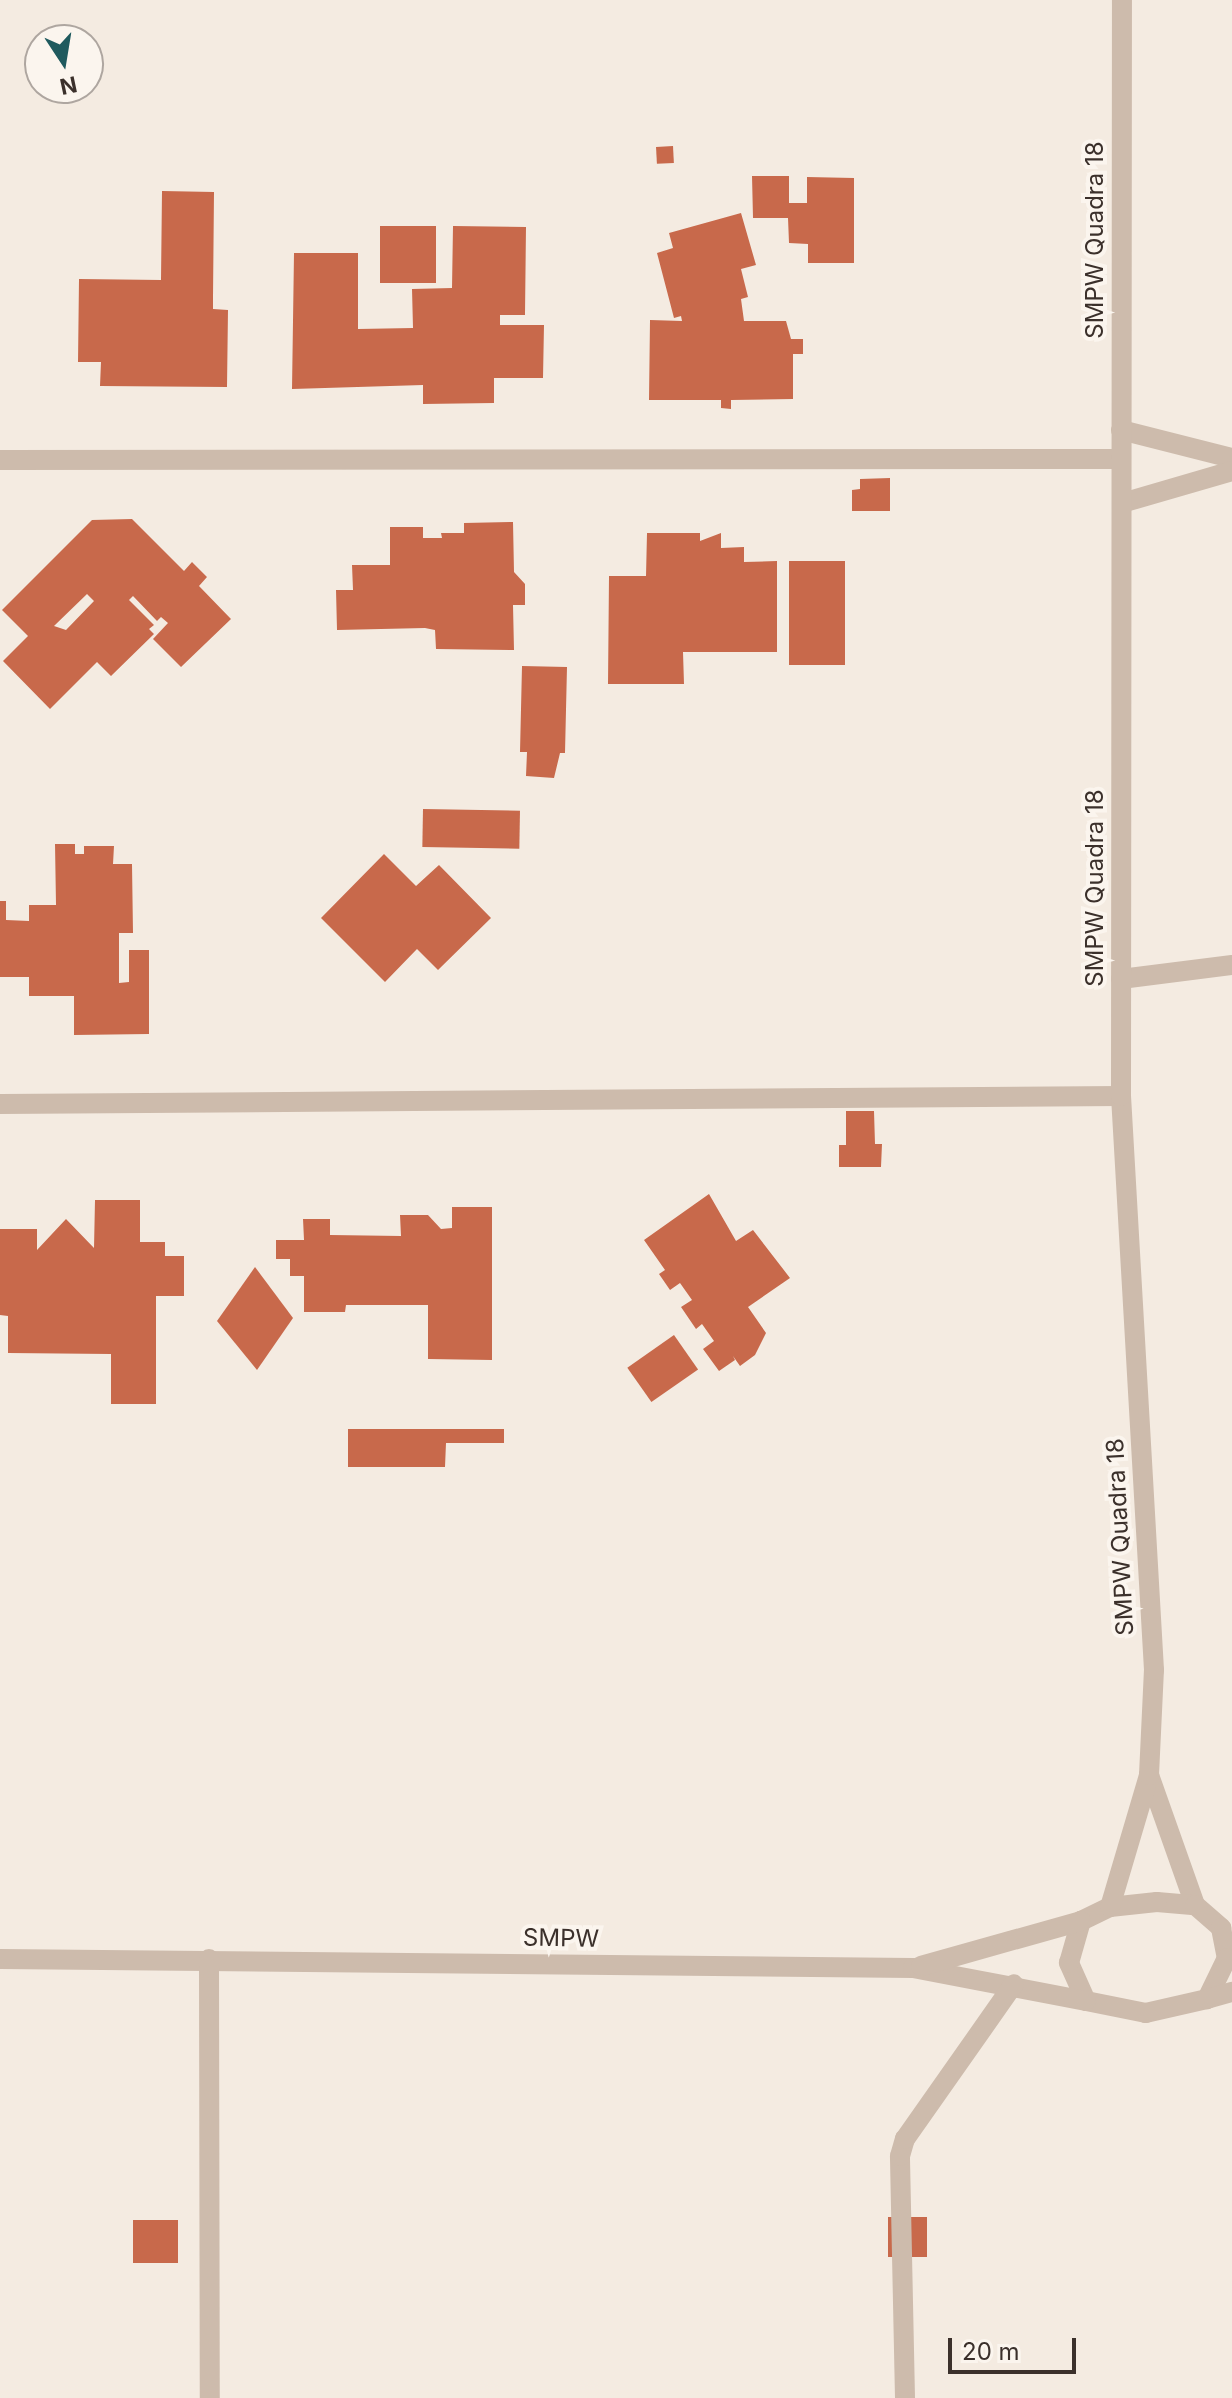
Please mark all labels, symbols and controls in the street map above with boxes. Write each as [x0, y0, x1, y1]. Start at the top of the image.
north arrow [24, 24, 104, 104]
text: N [58, 71, 79, 100]
street label: SMPW Quadra 18 [1081, 141, 1109, 339]
street label: SMPW Quadra 18 [1081, 789, 1109, 987]
street label: SMPW Quadra 18 [1100, 1438, 1140, 1636]
street label: SMPW [523, 1923, 599, 1953]
scale bar [952, 2322, 1080, 2372]
text: 20 m [962, 2337, 1020, 2366]

